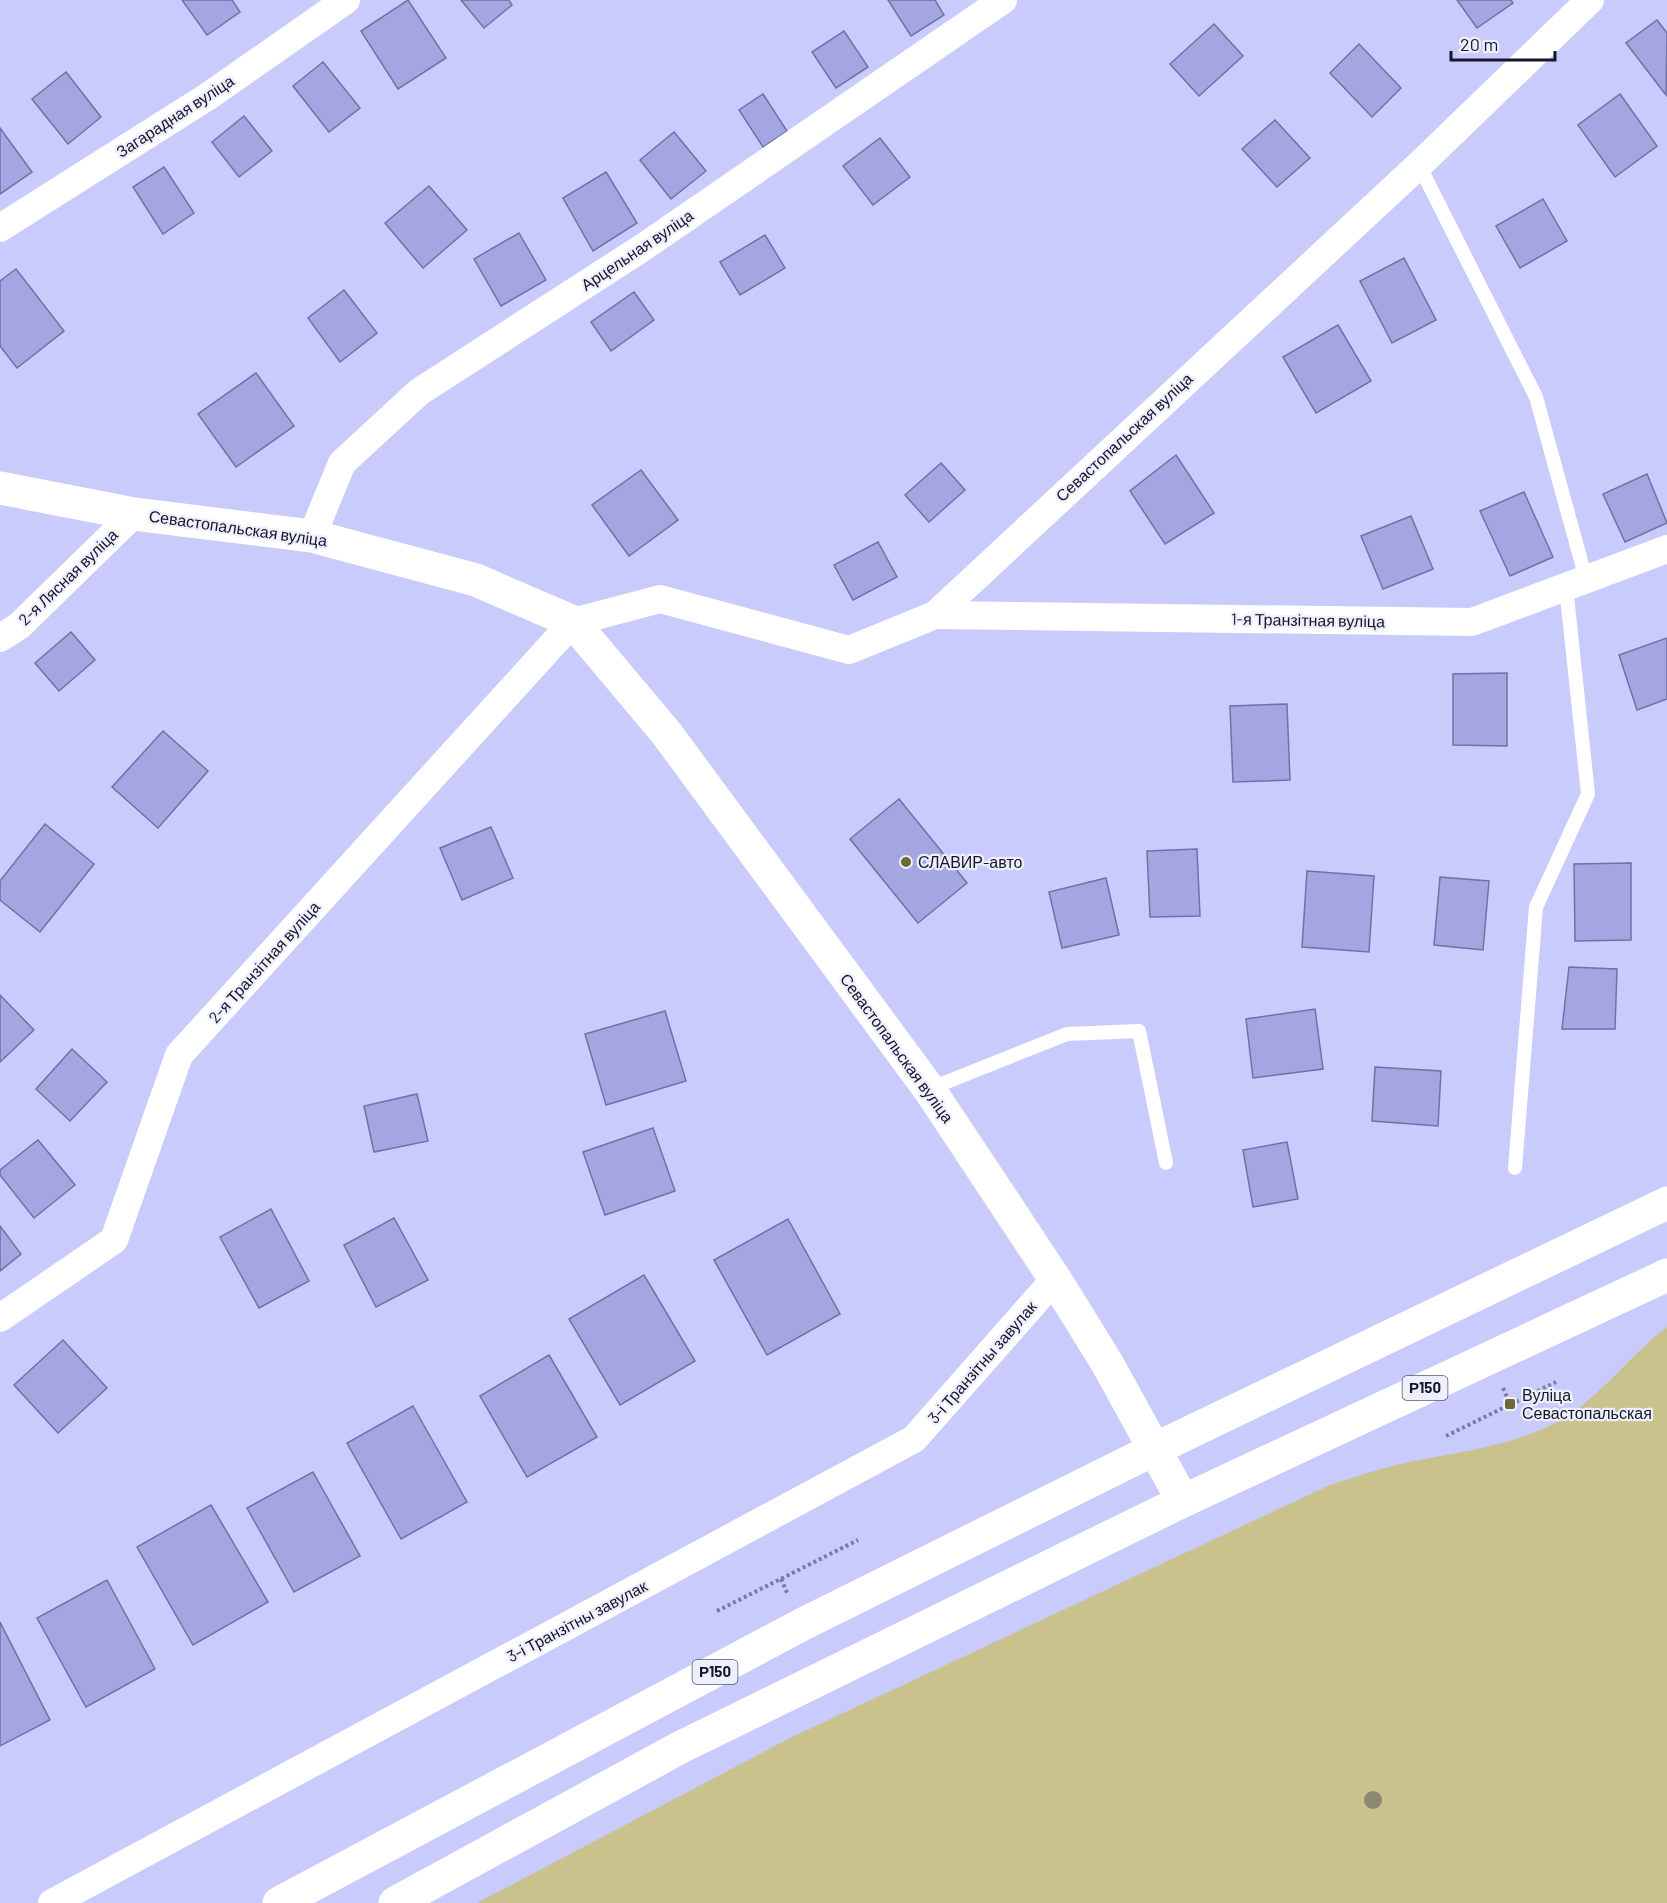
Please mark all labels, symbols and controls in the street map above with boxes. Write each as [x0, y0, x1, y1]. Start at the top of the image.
scale bar [1451, 24, 1554, 62]
text: 20 m [1460, 33, 1498, 55]
street label: Загарадная вуліца [112, 70, 237, 161]
street label: Арцельная вуліца [577, 205, 696, 294]
street label: Севастопальская вуліца [1051, 368, 1196, 505]
street label: Севастопальская вуліца [148, 506, 329, 549]
street label: 2-я Лясная вуліца [14, 524, 121, 629]
street label: 1-я Транзітная вуліца [1231, 609, 1385, 630]
place label: СЛАВИР-авто [918, 852, 1023, 871]
marker: СЛАВИР-авто [899, 855, 913, 869]
street label: 2-я Транзітная вуліца [204, 897, 323, 1026]
street label: Севастопальская вуліца [837, 969, 958, 1126]
street label: 3-і Транзітны завулак [923, 1296, 1041, 1427]
road number: Р150 [1402, 1376, 1448, 1400]
place label: Вуліца Севастопальская [1522, 1385, 1652, 1422]
marker: Вуліца Севастопальская [1503, 1397, 1517, 1411]
street label: 3-і Транзітны завулак [504, 1575, 651, 1666]
road number: Р150 [692, 1660, 738, 1684]

